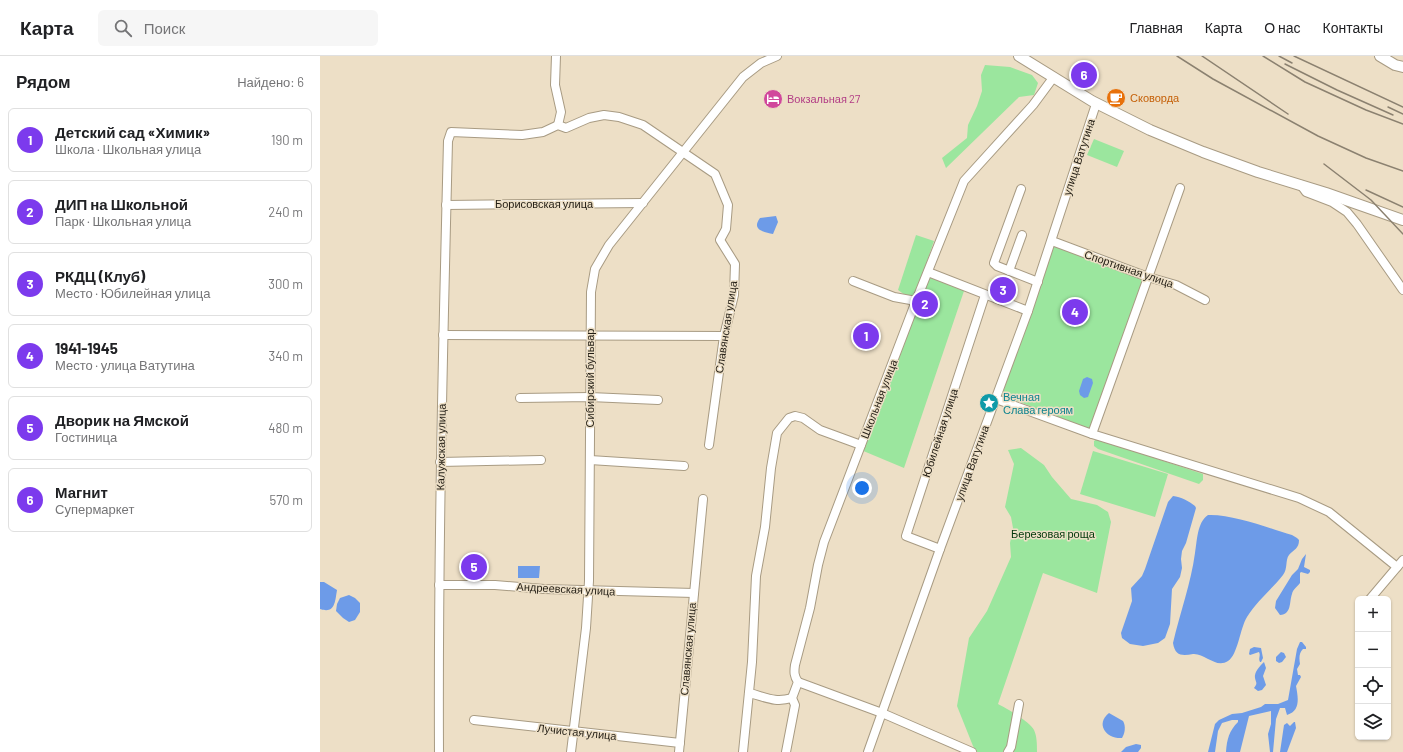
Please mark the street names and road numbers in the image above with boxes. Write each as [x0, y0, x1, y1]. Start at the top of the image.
street label: улица Ватутина [1060, 116, 1097, 197]
street label: Борисовская улица [495, 197, 594, 210]
street label: Спортивная улица [1083, 247, 1176, 290]
street label: Славянская улица [712, 279, 739, 374]
street label: Сибирский бульвар [583, 329, 596, 427]
street label: Школьная улица [857, 357, 900, 440]
street label: Юбилейная улица [919, 386, 960, 479]
street label: Калужская улица [433, 403, 448, 491]
street label: улица Ватутина [952, 422, 992, 503]
street label: Андреевская улица [516, 579, 617, 598]
street label: Славянская улица [677, 601, 698, 696]
street label: Лучистая улица [537, 721, 618, 742]

